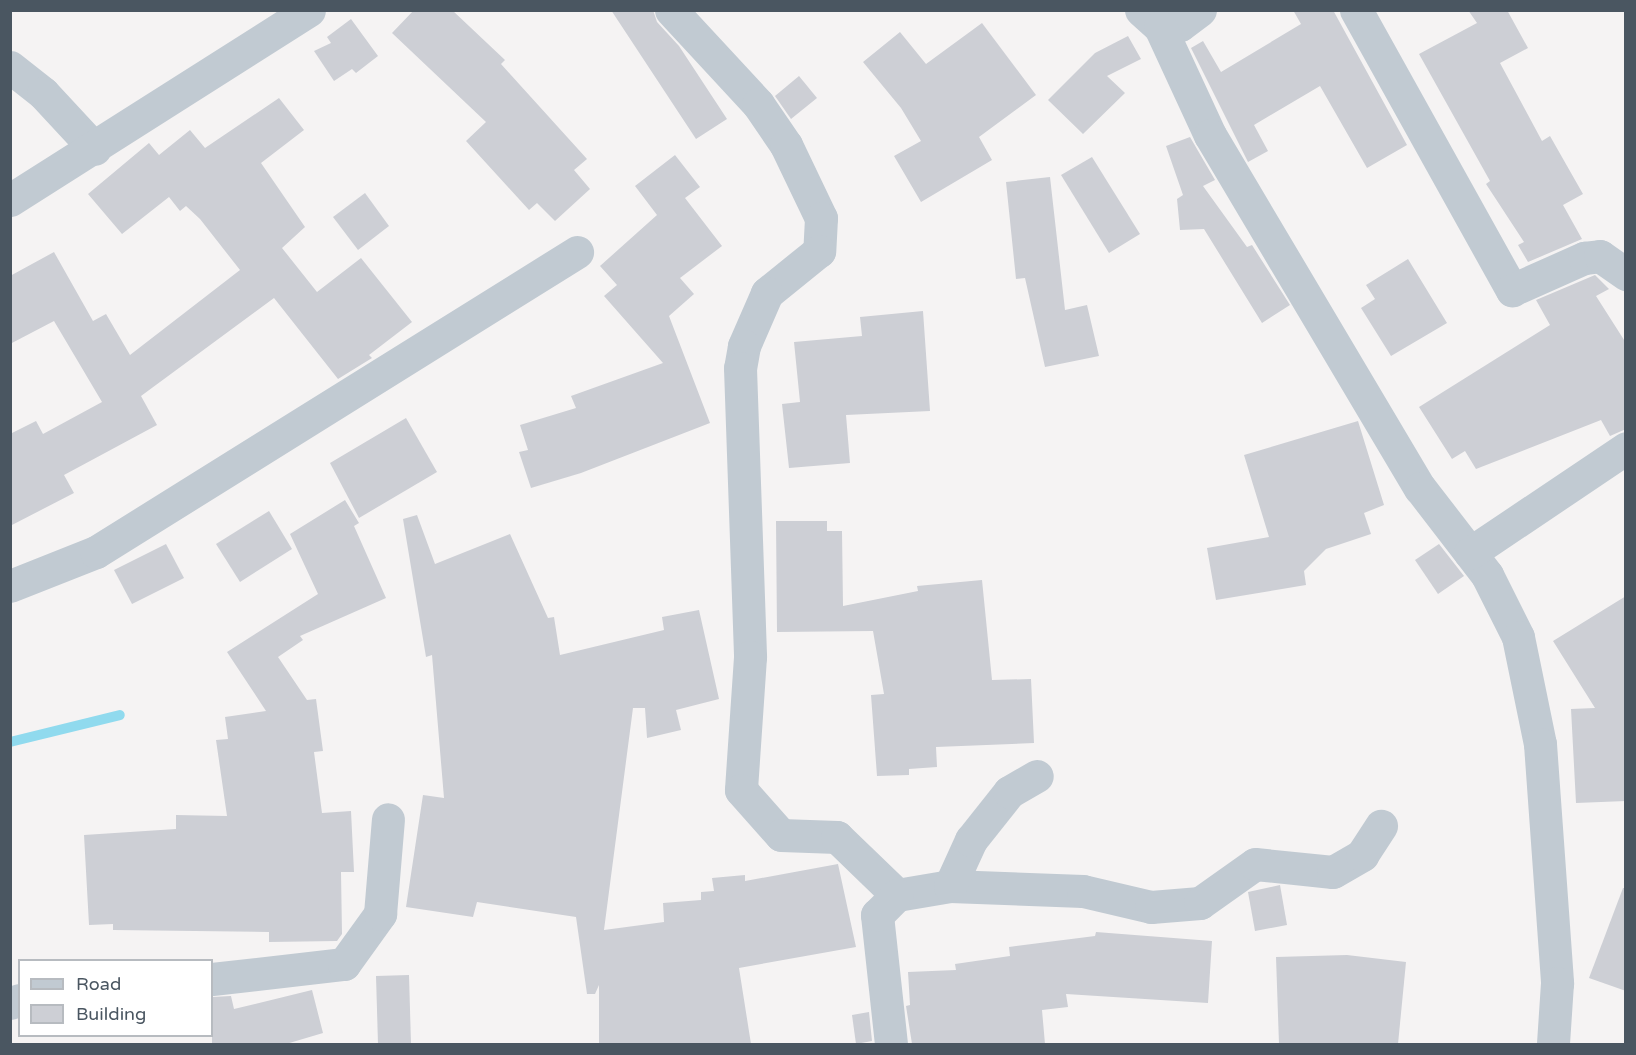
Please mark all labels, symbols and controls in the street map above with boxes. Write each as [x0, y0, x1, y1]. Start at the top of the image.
legend [18, 959, 213, 1037]
text: Road [76, 973, 121, 995]
text: Building [76, 1003, 146, 1025]

